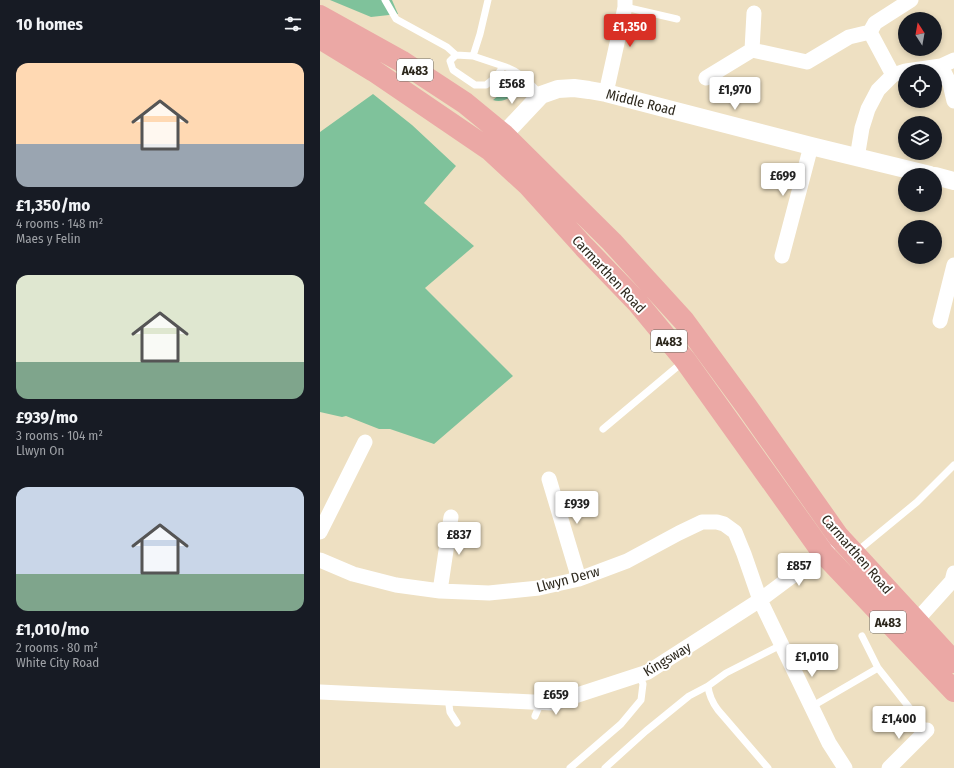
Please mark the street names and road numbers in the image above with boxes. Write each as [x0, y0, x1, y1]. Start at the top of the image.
road number: A483 [397, 59, 433, 81]
street label: Middle Road [604, 86, 678, 119]
street label: Carmarthen Road [568, 232, 649, 317]
road number: A483 [651, 330, 687, 352]
street label: Carmarthen Road [817, 511, 896, 598]
street label: Llwyn Derw [535, 563, 602, 596]
road number: A483 [870, 611, 906, 633]
street label: Kingsway [640, 638, 695, 680]

